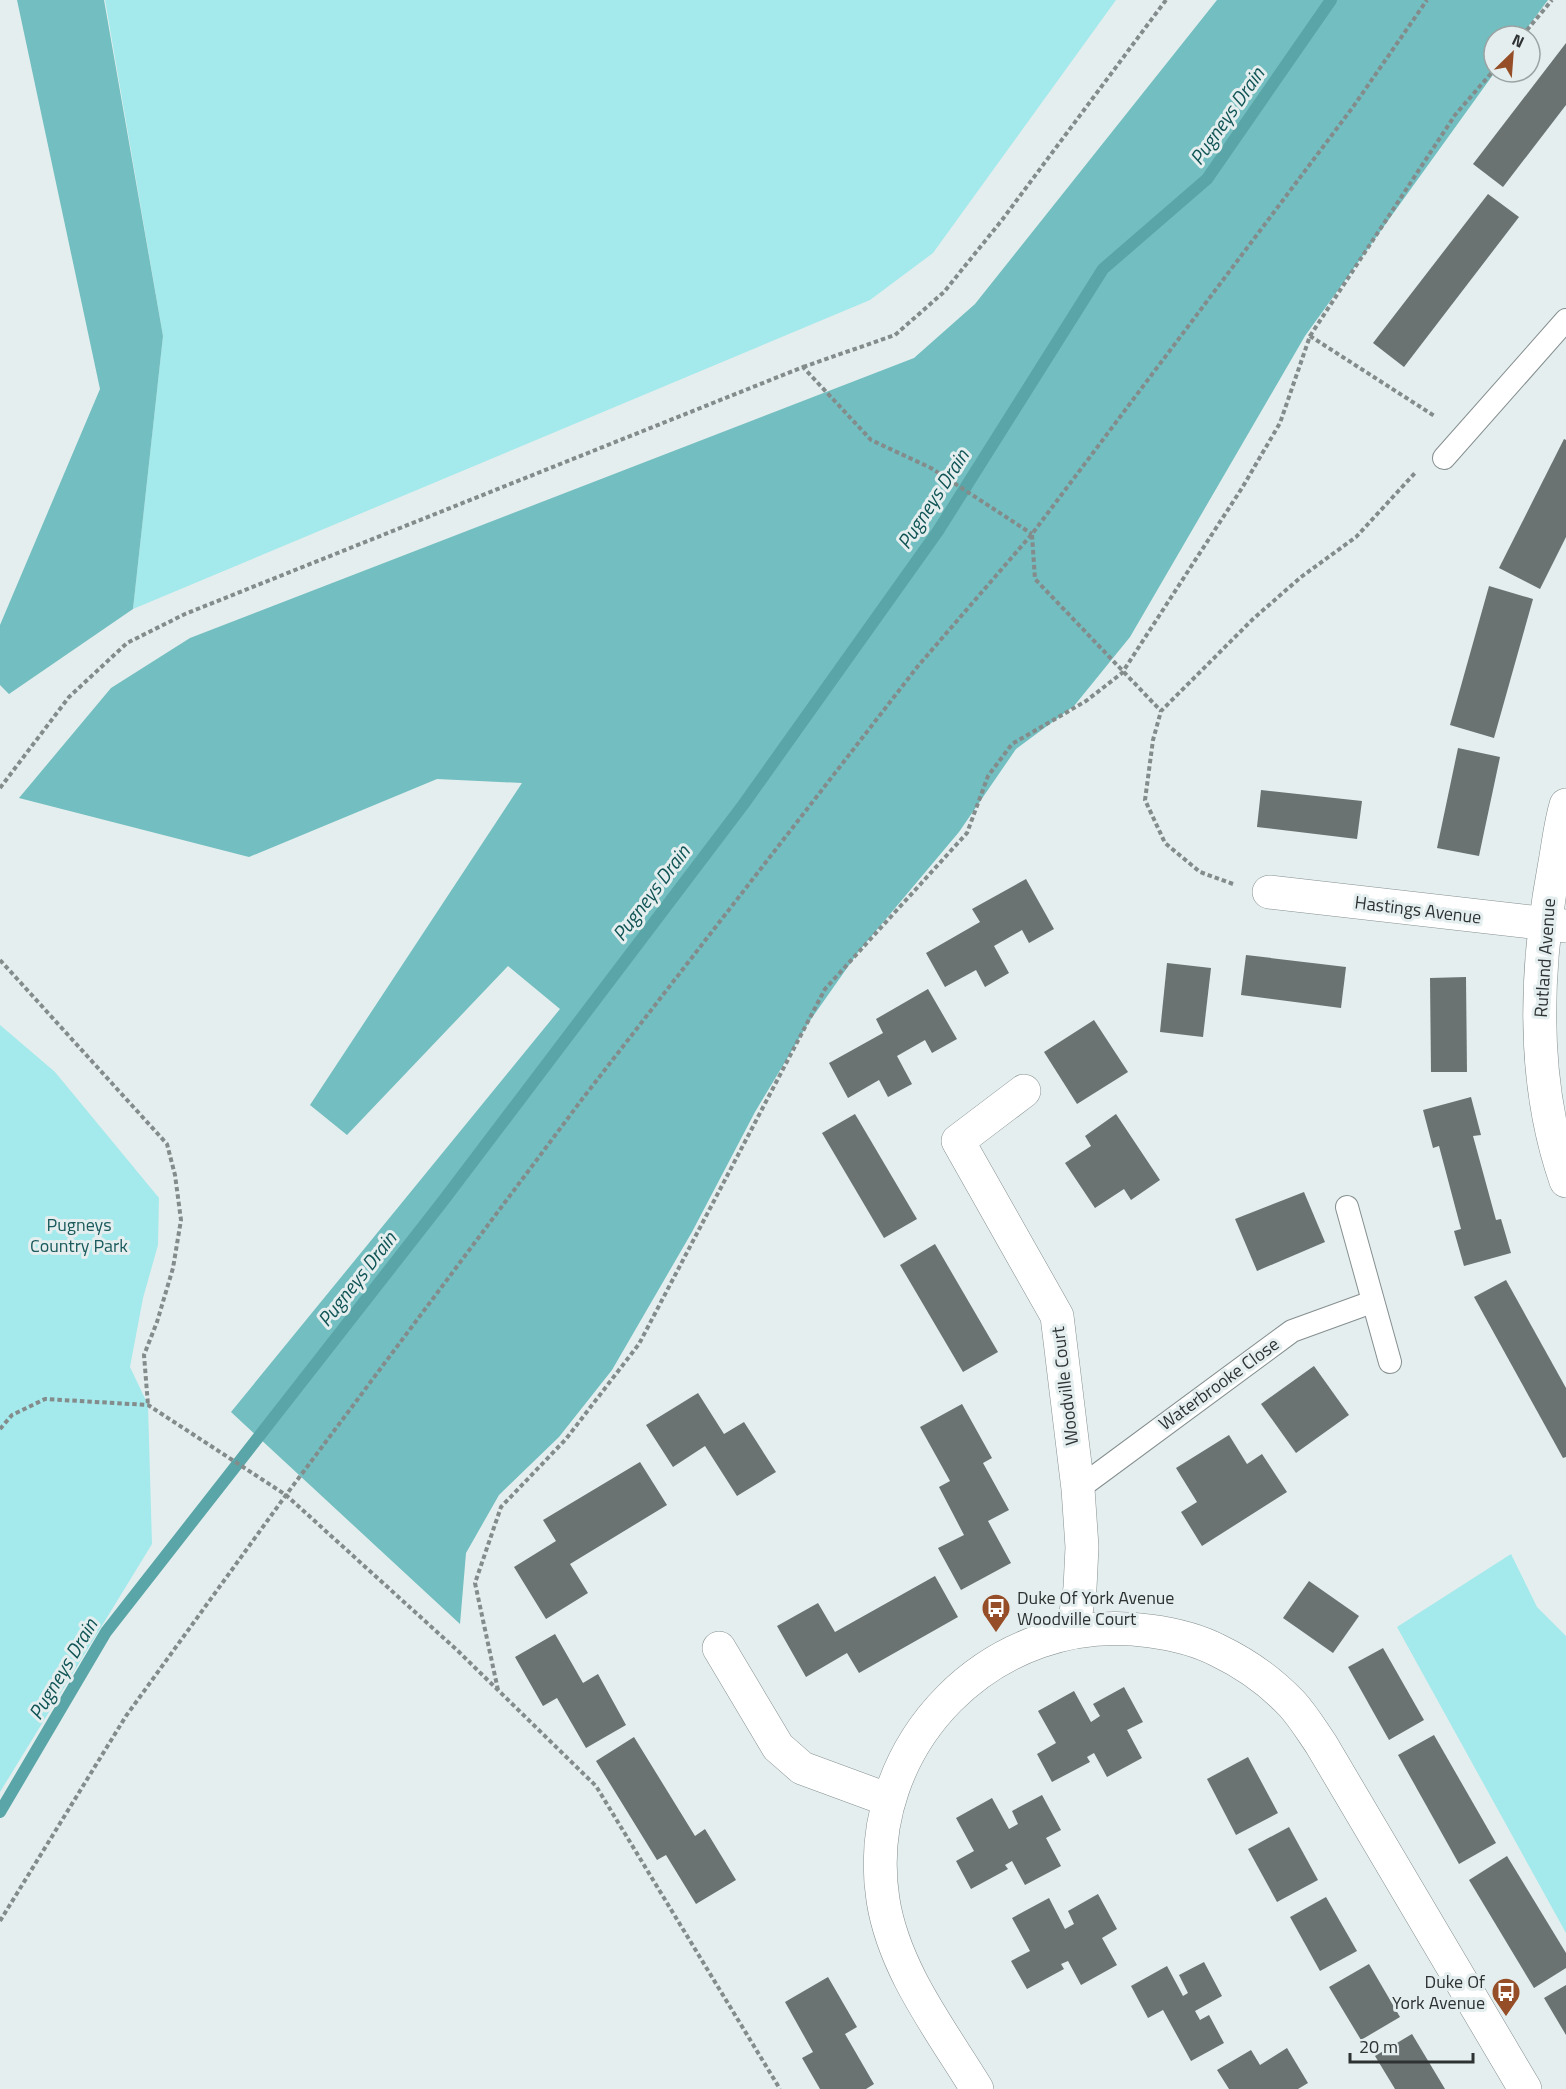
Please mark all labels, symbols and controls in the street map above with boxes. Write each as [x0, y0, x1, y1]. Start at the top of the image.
north arrow [1482, 24, 1542, 84]
text: N [1508, 27, 1528, 54]
water label: Pugneys Drain [1181, 59, 1272, 171]
water label: Pugneys Drain [889, 442, 977, 555]
water label: Pugneys Drain [604, 837, 698, 947]
street label: Hastings Avenue [1353, 888, 1483, 931]
street label: Rutland Avenue [1527, 897, 1562, 1019]
park label: Pugneys Country Park [30, 1211, 128, 1259]
water label: Pugneys Drain [309, 1224, 404, 1333]
street label: Woodville Court [1044, 1325, 1085, 1447]
street label: Waterbrooke Close [1153, 1331, 1285, 1437]
place label: Duke Of York Avenue Woodville Court [1017, 1584, 1174, 1632]
bus stop icon: Duke Of York Avenue Woodville Court [980, 1592, 1012, 1634]
water label: Pugneys Drain [20, 1611, 106, 1725]
place label: Duke Of York Avenue [1392, 1968, 1485, 2016]
bus stop icon: Duke Of York Avenue [1490, 1976, 1522, 2018]
scale bar [1350, 2026, 1473, 2064]
text: 20 m [1359, 2033, 1398, 2060]

